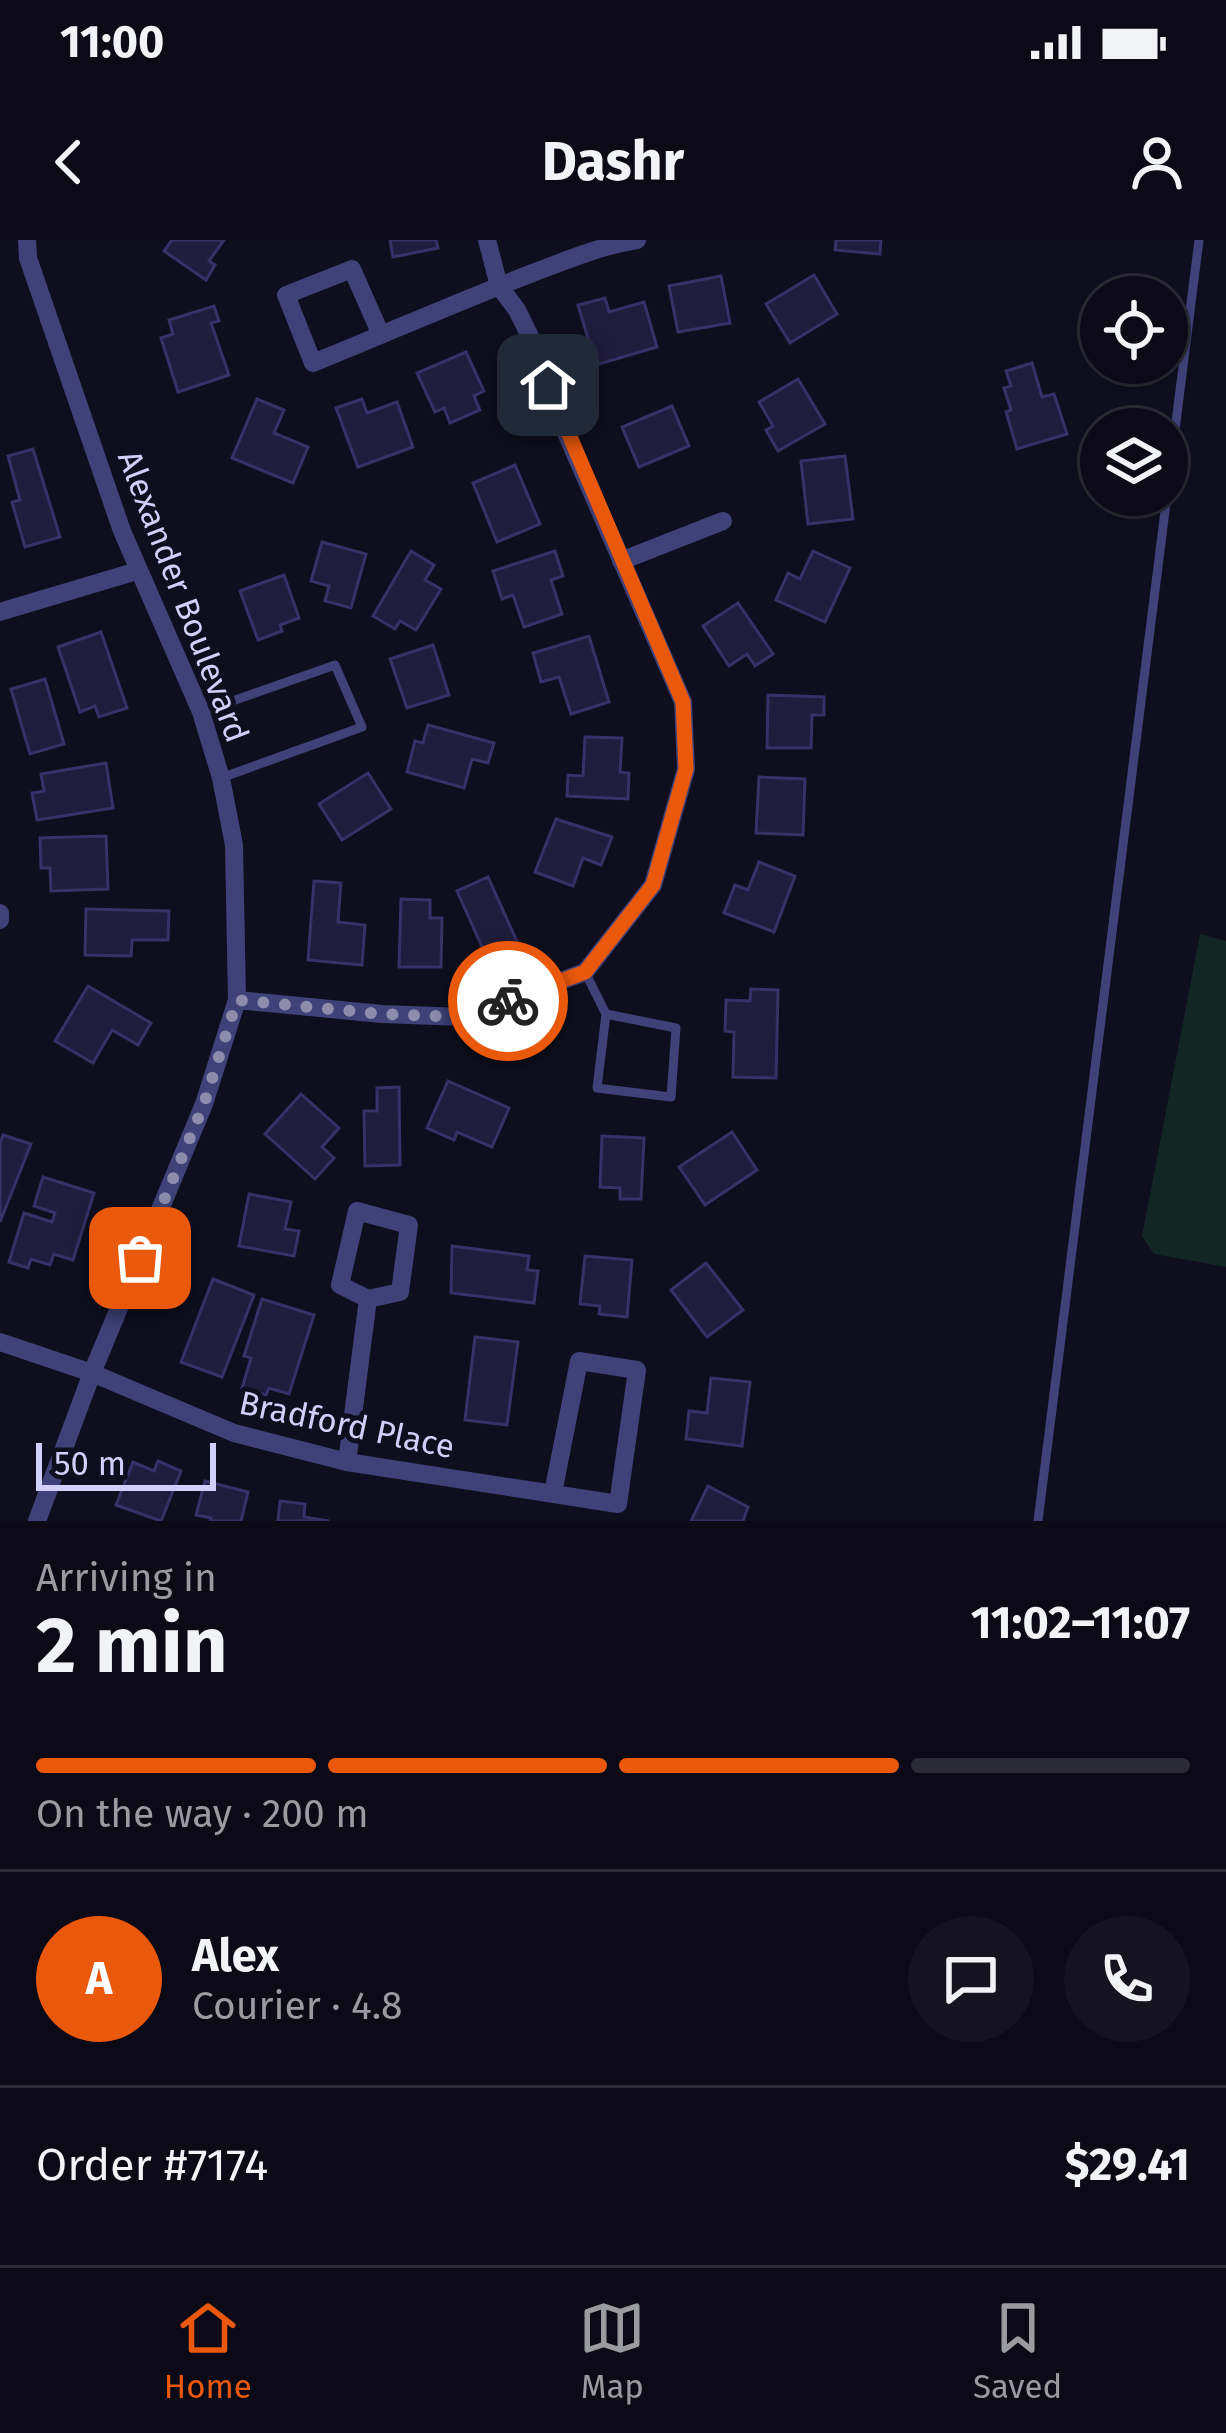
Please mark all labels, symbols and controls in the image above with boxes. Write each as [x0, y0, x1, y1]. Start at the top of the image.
text: 11:00 [60, 15, 164, 69]
icon: back [36, 129, 102, 195]
icon: person [1124, 129, 1190, 195]
text: Dashr [542, 130, 684, 194]
map controls [1080, 276, 1188, 516]
button: locate [1080, 276, 1188, 384]
pin [497, 334, 599, 436]
icon: home [515, 352, 581, 418]
button: layers [1080, 408, 1188, 516]
street label: Alexander Boulevard [109, 445, 257, 748]
courier [448, 941, 568, 1061]
icon: bike [475, 968, 541, 1034]
pin [89, 1207, 191, 1309]
icon: bag [107, 1225, 173, 1291]
street label: Bradford Place [236, 1383, 458, 1467]
scale bar [36, 1437, 216, 1490]
text: 50 m [54, 1444, 126, 1484]
text: Arriving in [36, 1555, 217, 1601]
text: 11:02–11:07 [971, 1596, 1190, 1650]
text: 2 min [36, 1599, 228, 1693]
text: On the way · 200 m [36, 1791, 369, 1837]
button: chat [908, 1916, 1034, 2042]
button: phone [1064, 1916, 1190, 2042]
text: Alex [192, 1929, 279, 1983]
text: A [86, 1952, 112, 2006]
text: Courier · 4.8 [192, 1983, 403, 2029]
text: Order #7174 [36, 2138, 268, 2192]
text: $29.41 [1065, 2138, 1190, 2192]
tab: Home [164, 2295, 252, 2407]
tab: Map [579, 2295, 645, 2407]
tab: Saved [973, 2295, 1062, 2407]

